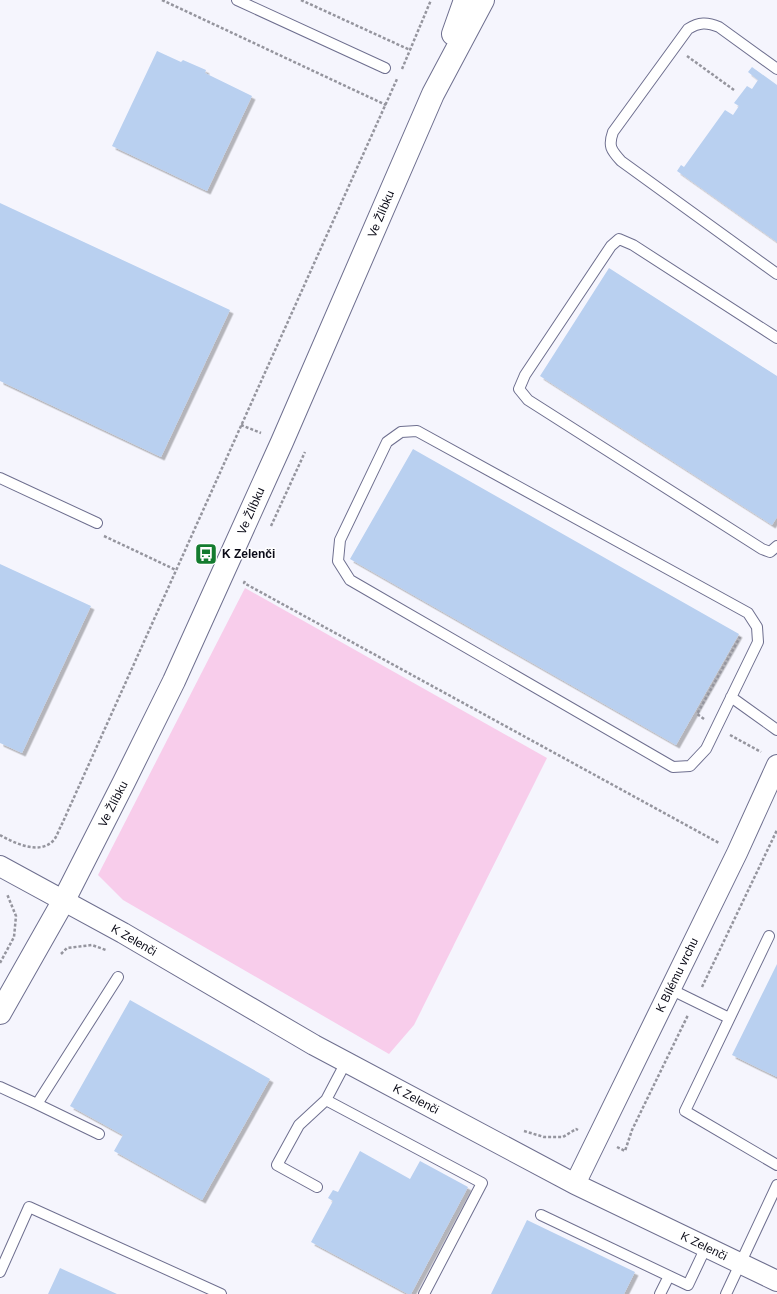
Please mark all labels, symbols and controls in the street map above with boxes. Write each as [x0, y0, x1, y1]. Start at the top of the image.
street label: Ve Žlíbku [364, 188, 397, 240]
street label: Ve Žlíbku [234, 485, 268, 537]
bus stop icon: K Zelenči [193, 541, 219, 567]
place label: K Zelenči [222, 547, 275, 561]
street label: Ve Žlíbku [95, 778, 131, 829]
street label: K Zelenči [109, 921, 159, 959]
street label: K Bílému vrchu [653, 935, 701, 1015]
street label: K Zelenči [391, 1081, 441, 1117]
street label: K Zelenči [678, 1229, 730, 1263]

